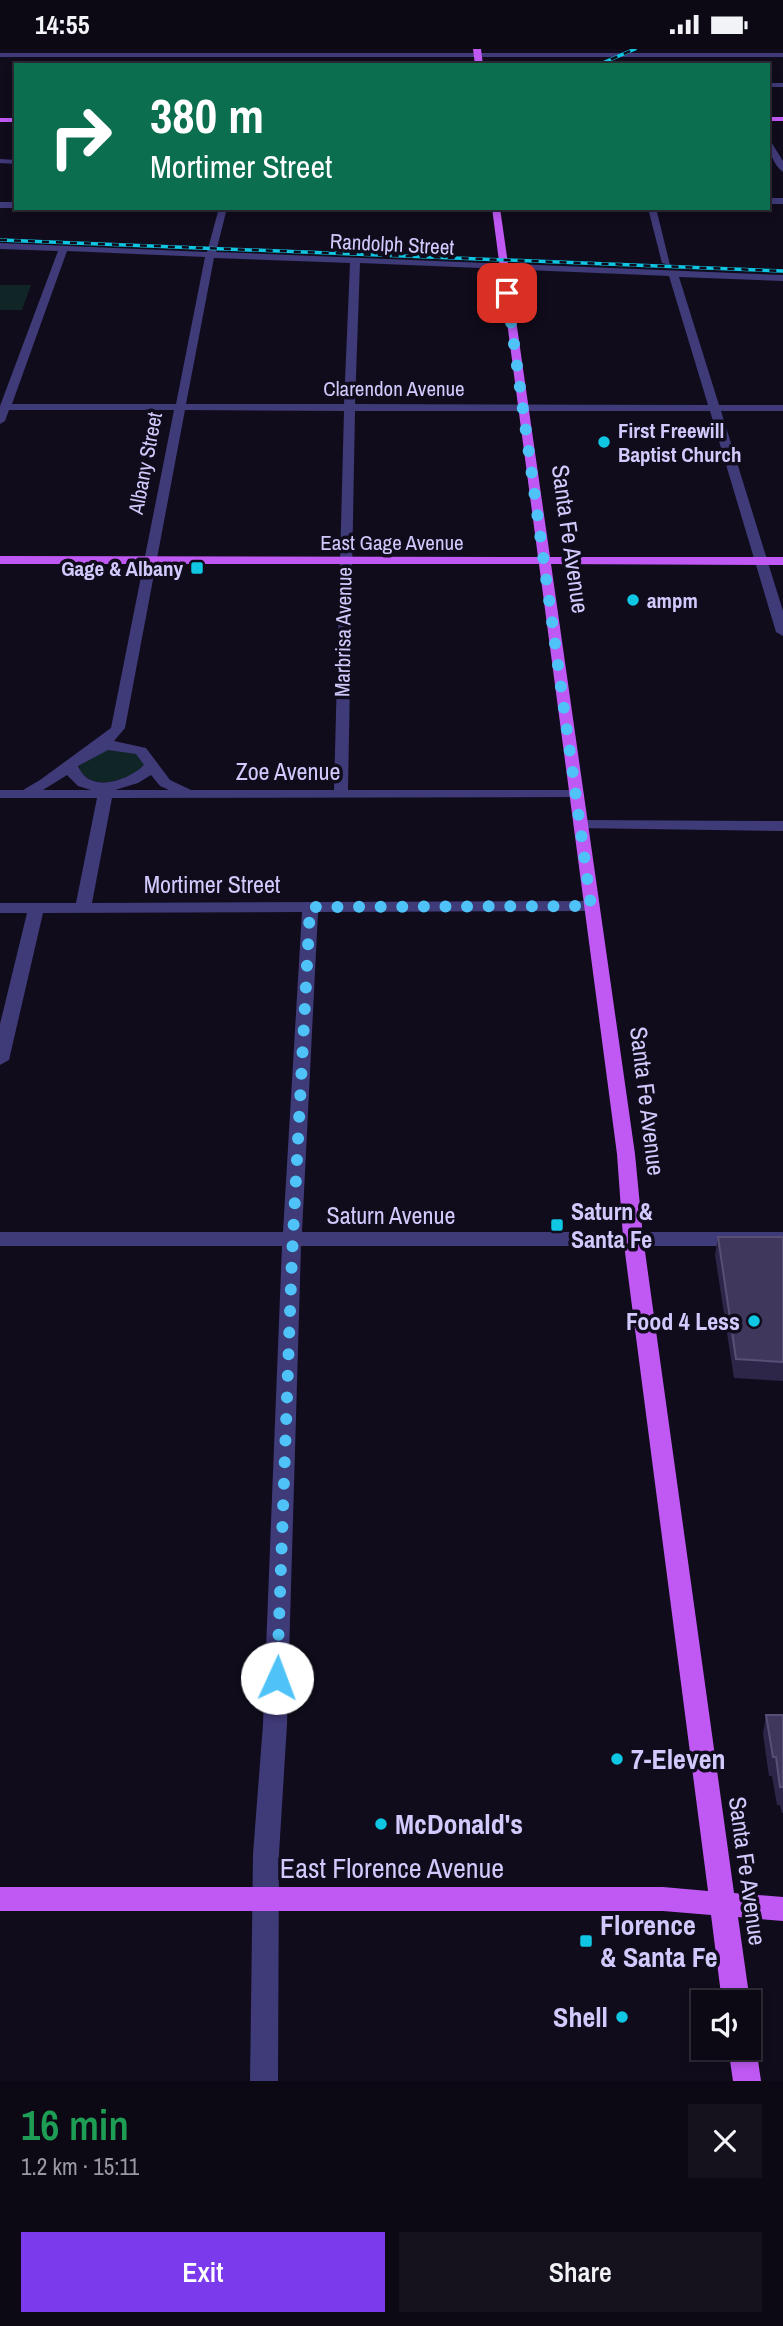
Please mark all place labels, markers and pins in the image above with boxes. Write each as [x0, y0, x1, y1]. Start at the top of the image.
pin [477, 263, 537, 323]
place label: First Freewill Baptist Church [618, 416, 741, 469]
marker: First Freewill Baptist Church [596, 434, 612, 450]
place label: Gage & Albany [61, 554, 183, 583]
marker: Gage & Albany [189, 560, 205, 576]
place label: ampm [647, 586, 698, 615]
marker: ampm [625, 592, 641, 608]
place label: Saturn & Santa Fe [571, 1195, 653, 1255]
marker: Saturn & Santa Fe [549, 1217, 565, 1233]
place label: Food 4 Less [626, 1305, 740, 1337]
marker: Food 4 Less [746, 1313, 762, 1329]
place label: 7-Eleven [631, 1740, 725, 1778]
marker: 7-Eleven [609, 1751, 625, 1767]
place label: McDonald's [395, 1805, 523, 1843]
marker: McDonald's [373, 1816, 389, 1832]
place label: Florence & Santa Fe [600, 1906, 718, 1976]
marker: Florence & Santa Fe [578, 1933, 594, 1949]
place label: Shell [553, 1998, 608, 2036]
marker: Shell [614, 2009, 630, 2025]

